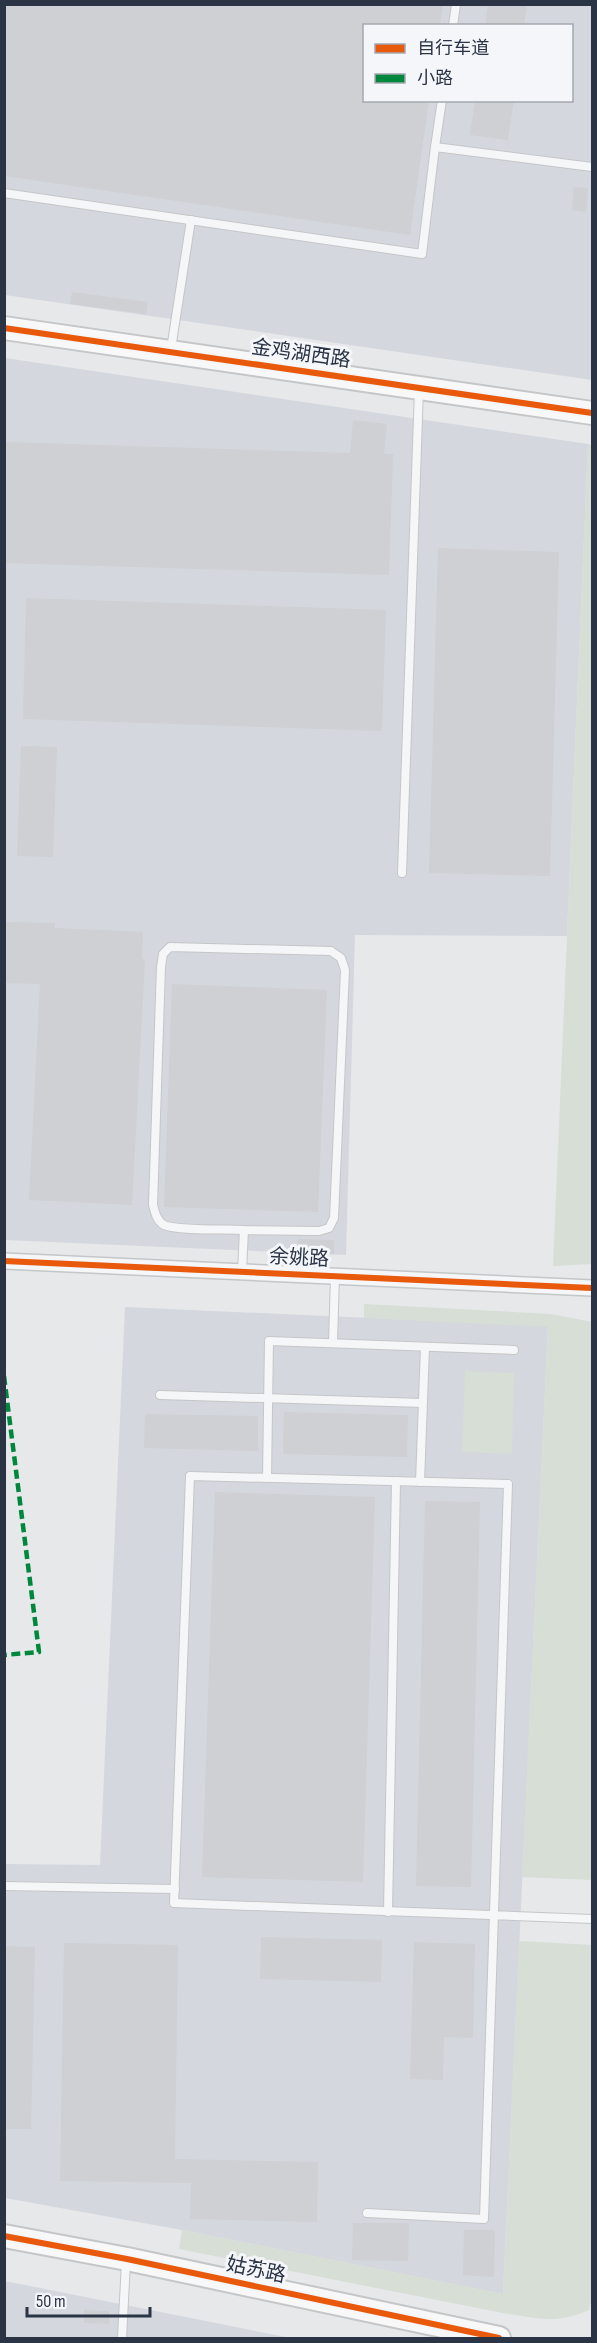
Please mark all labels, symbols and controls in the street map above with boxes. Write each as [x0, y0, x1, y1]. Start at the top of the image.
legend [363, 24, 573, 102]
text: 自行车道 [417, 38, 489, 59]
text: 小路 [417, 68, 453, 89]
street label: 金鸡湖西路 [250, 335, 352, 373]
street label: 余姚路 [268, 1244, 330, 1272]
street label: 姑苏路 [224, 2252, 288, 2288]
scale bar [27, 2280, 150, 2318]
text: 50 m [36, 2291, 66, 2312]

